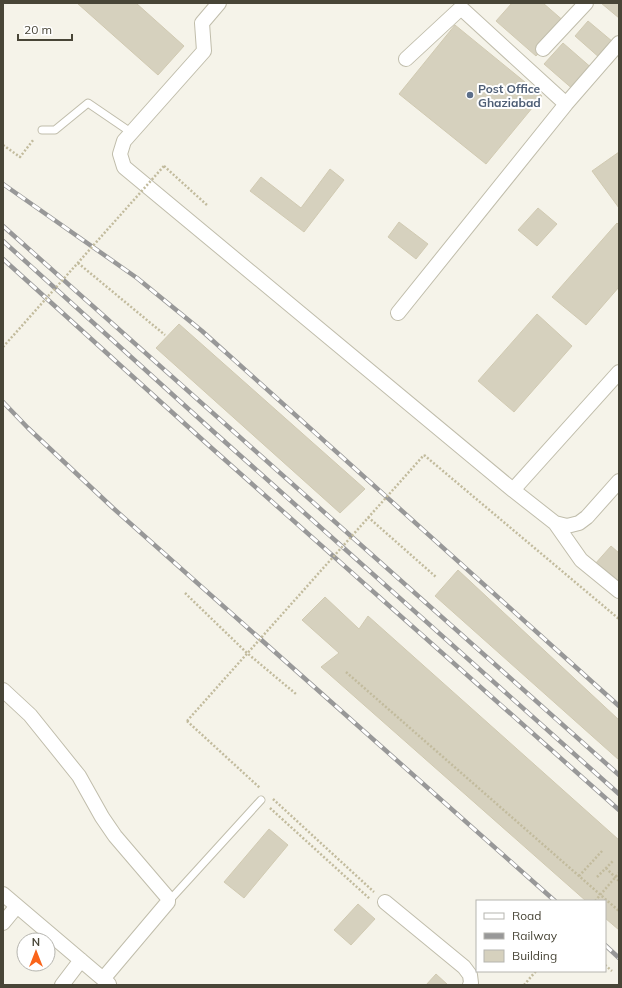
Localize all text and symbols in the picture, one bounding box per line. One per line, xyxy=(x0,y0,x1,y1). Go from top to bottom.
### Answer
scale bar xyxy=(18,16,72,42)
text: 20 m xyxy=(24,22,52,37)
place label: Post Office Ghaziabad xyxy=(478,81,541,110)
marker: Post Office Ghaziabad xyxy=(465,90,475,100)
legend xyxy=(476,900,606,972)
text: Road xyxy=(512,908,541,923)
text: Railway xyxy=(512,928,558,943)
north arrow xyxy=(16,932,56,972)
text: N xyxy=(32,935,40,949)
text: Building xyxy=(512,948,557,963)

